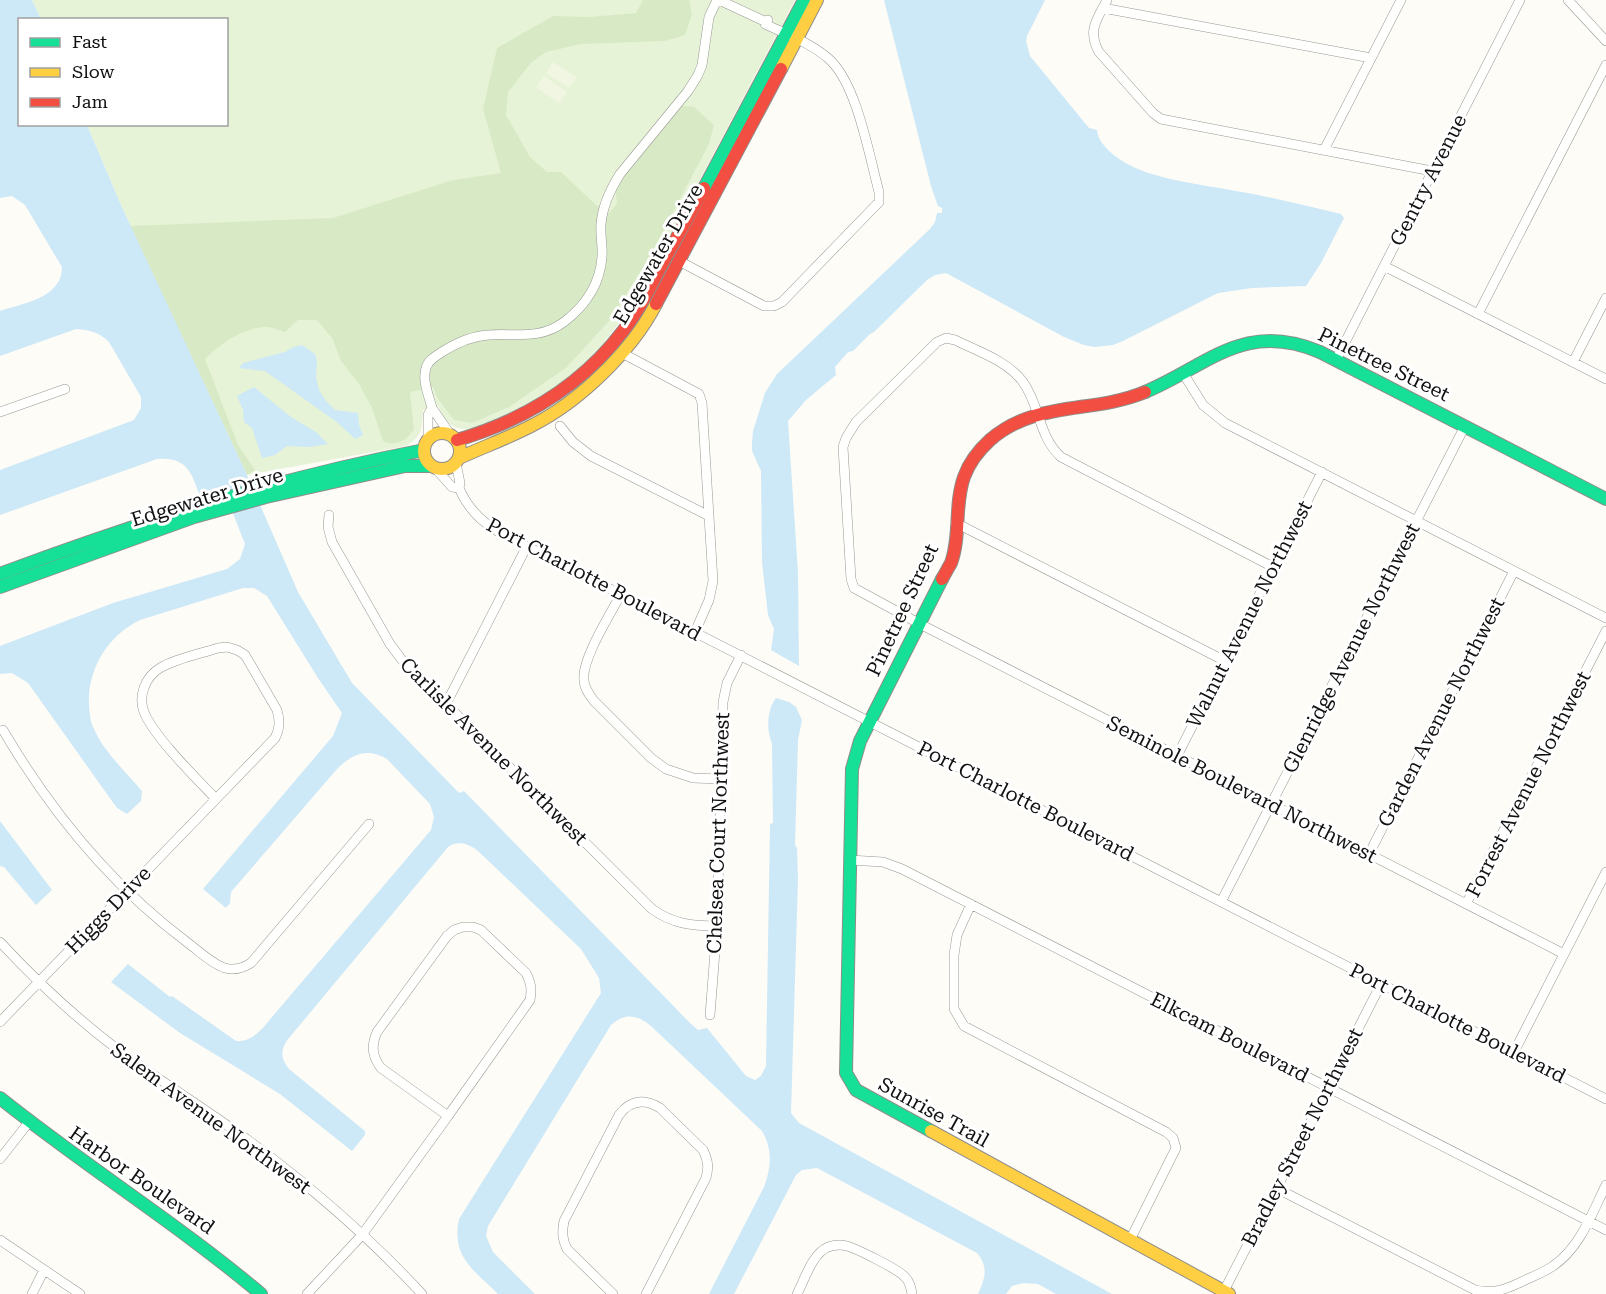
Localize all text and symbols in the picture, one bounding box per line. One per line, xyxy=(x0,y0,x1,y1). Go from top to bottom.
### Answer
legend xyxy=(18,18,228,126)
text: Fast xyxy=(72,31,107,52)
text: Slow xyxy=(72,61,114,82)
text: Jam xyxy=(72,91,108,112)
street label: Gentry Avenue xyxy=(1385,110,1472,250)
street label: Edgewater Drive xyxy=(608,180,708,328)
street label: Pinetree Street xyxy=(1314,322,1454,406)
street label: Edgewater Drive xyxy=(128,462,286,532)
street label: Walnut Avenue Northwest xyxy=(1181,496,1317,732)
street label: Port Charlotte Boulevard xyxy=(483,512,706,646)
street label: Glenridge Avenue Northwest xyxy=(1277,518,1425,777)
street label: Pinetree Street xyxy=(861,540,943,680)
street label: Garden Avenue Northwest xyxy=(1373,593,1510,831)
street label: Carlisle Avenue Northwest xyxy=(395,652,593,850)
street label: Forrest Avenue Northwest xyxy=(1461,667,1596,901)
street label: Seminole Boulevard Northwest xyxy=(1103,710,1381,868)
street label: Chelsea Court Northwest xyxy=(702,711,734,954)
street label: Port Charlotte Boulevard xyxy=(914,736,1138,866)
street label: Higgs Drive xyxy=(60,861,156,959)
street label: Port Charlotte Boulevard xyxy=(1346,958,1570,1088)
street label: Elkcam Boulevard xyxy=(1147,987,1313,1087)
street label: Bradley Street Northwest xyxy=(1236,1023,1368,1250)
street label: Salem Avenue Northwest xyxy=(106,1037,316,1199)
street label: Sunrise Trail xyxy=(875,1072,993,1152)
street label: Harbor Boulevard xyxy=(65,1121,219,1239)

